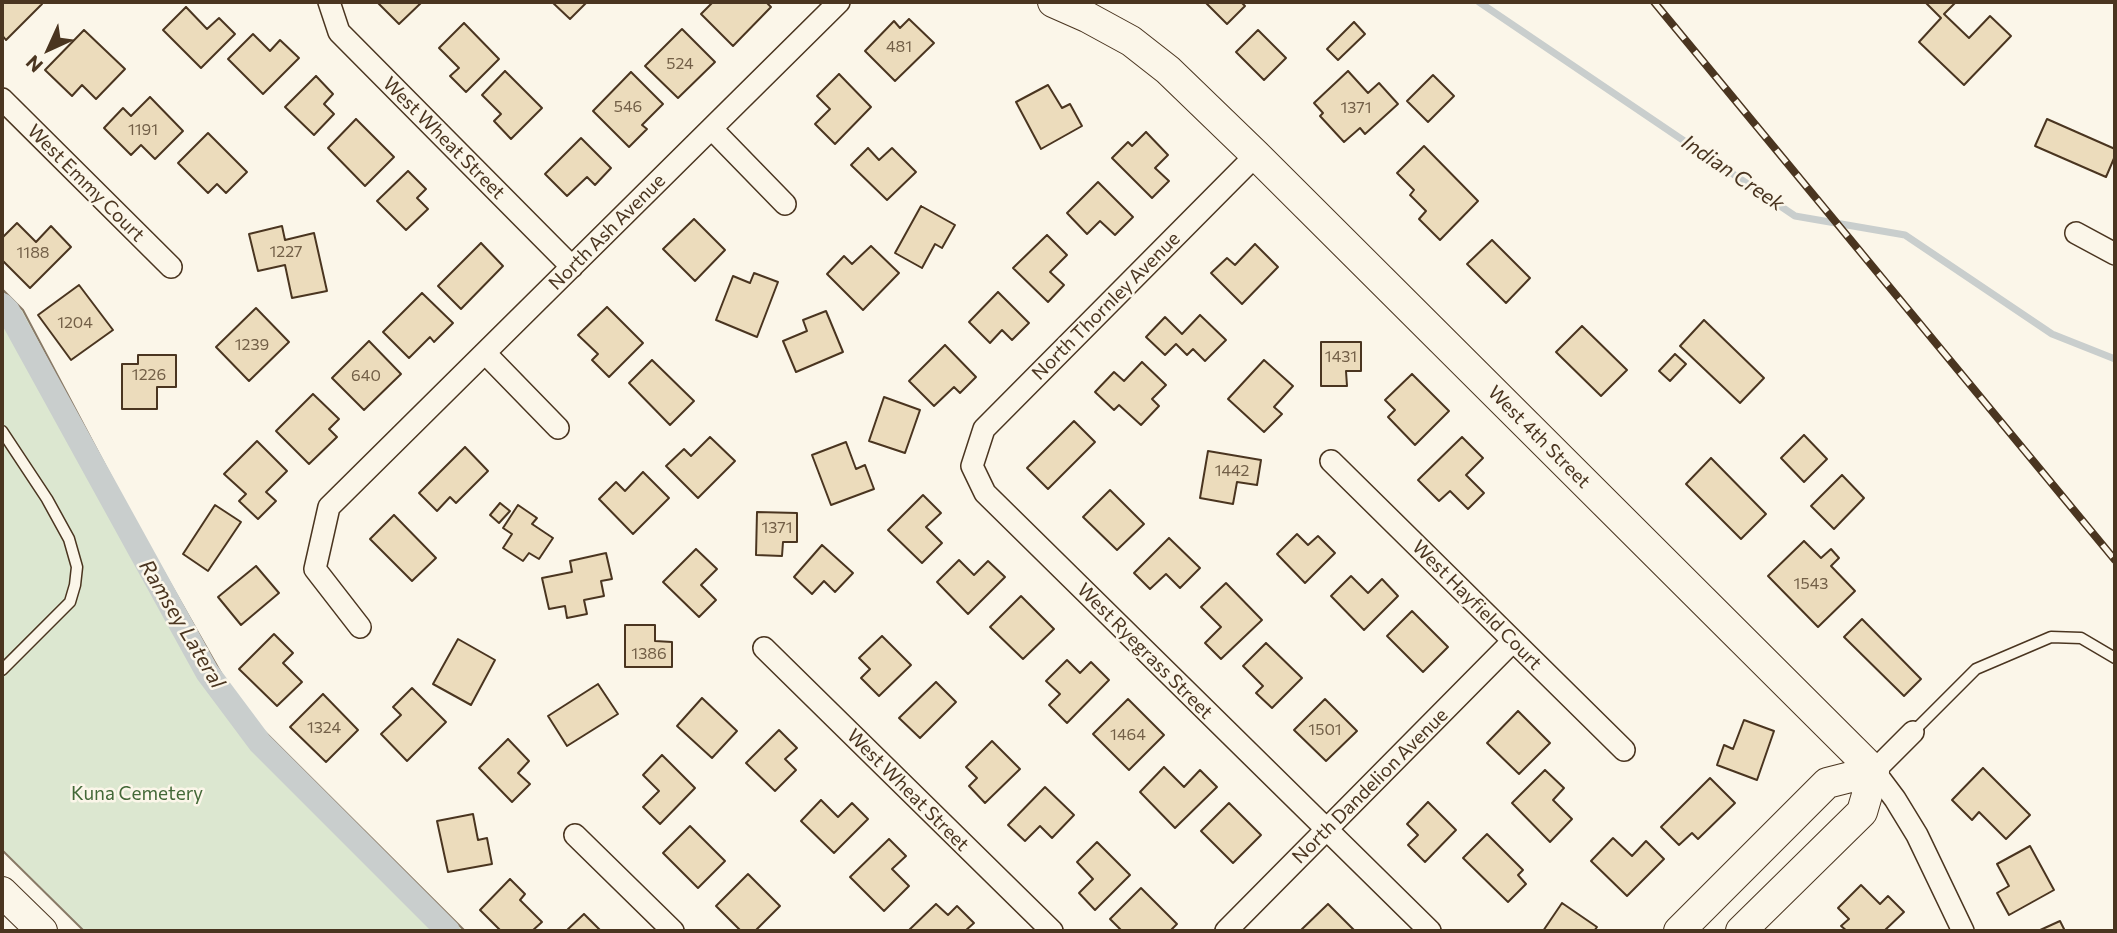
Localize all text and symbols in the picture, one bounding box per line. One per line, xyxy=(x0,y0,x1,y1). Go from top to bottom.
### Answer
north arrow xyxy=(14,14,84,84)
house number: 481 xyxy=(886,37,912,57)
text: N xyxy=(21,51,47,77)
house number: 524 xyxy=(666,54,694,74)
street label: West Wheat Street xyxy=(378,72,510,204)
house number: 546 xyxy=(614,97,642,117)
house number: 1371 xyxy=(1340,98,1372,118)
street label: West Emmy Court xyxy=(23,120,149,246)
house number: 1191 xyxy=(128,120,158,140)
water label: Indian Creek xyxy=(1677,129,1789,217)
street label: North Ash Avenue xyxy=(544,169,670,295)
street label: North Thornley Avenue xyxy=(1027,227,1185,385)
house number: 1227 xyxy=(270,242,302,262)
house number: 1188 xyxy=(16,243,50,263)
house number: 1204 xyxy=(57,313,93,333)
house number: 1239 xyxy=(235,335,269,355)
house number: 1431 xyxy=(1325,347,1357,367)
house number: 1226 xyxy=(132,365,166,385)
house number: 640 xyxy=(351,366,381,386)
street label: West 4th Street xyxy=(1483,381,1595,493)
house number: 1442 xyxy=(1215,461,1249,481)
house number: 1371 xyxy=(761,518,793,538)
street label: West Hayfield Court xyxy=(1407,535,1547,675)
water label: Ramsey Lateral xyxy=(134,555,230,693)
house number: 1543 xyxy=(1794,574,1828,594)
street label: West Ryegrass Street xyxy=(1072,578,1218,724)
house number: 1386 xyxy=(631,644,667,664)
street label: North Dandelion Avenue xyxy=(1288,704,1452,868)
house number: 1324 xyxy=(307,718,341,738)
house number: 1501 xyxy=(1308,720,1342,740)
street label: West Wheat Street xyxy=(842,724,974,856)
house number: 1464 xyxy=(1110,725,1146,745)
park label: Kuna Cemetery xyxy=(71,783,203,805)

